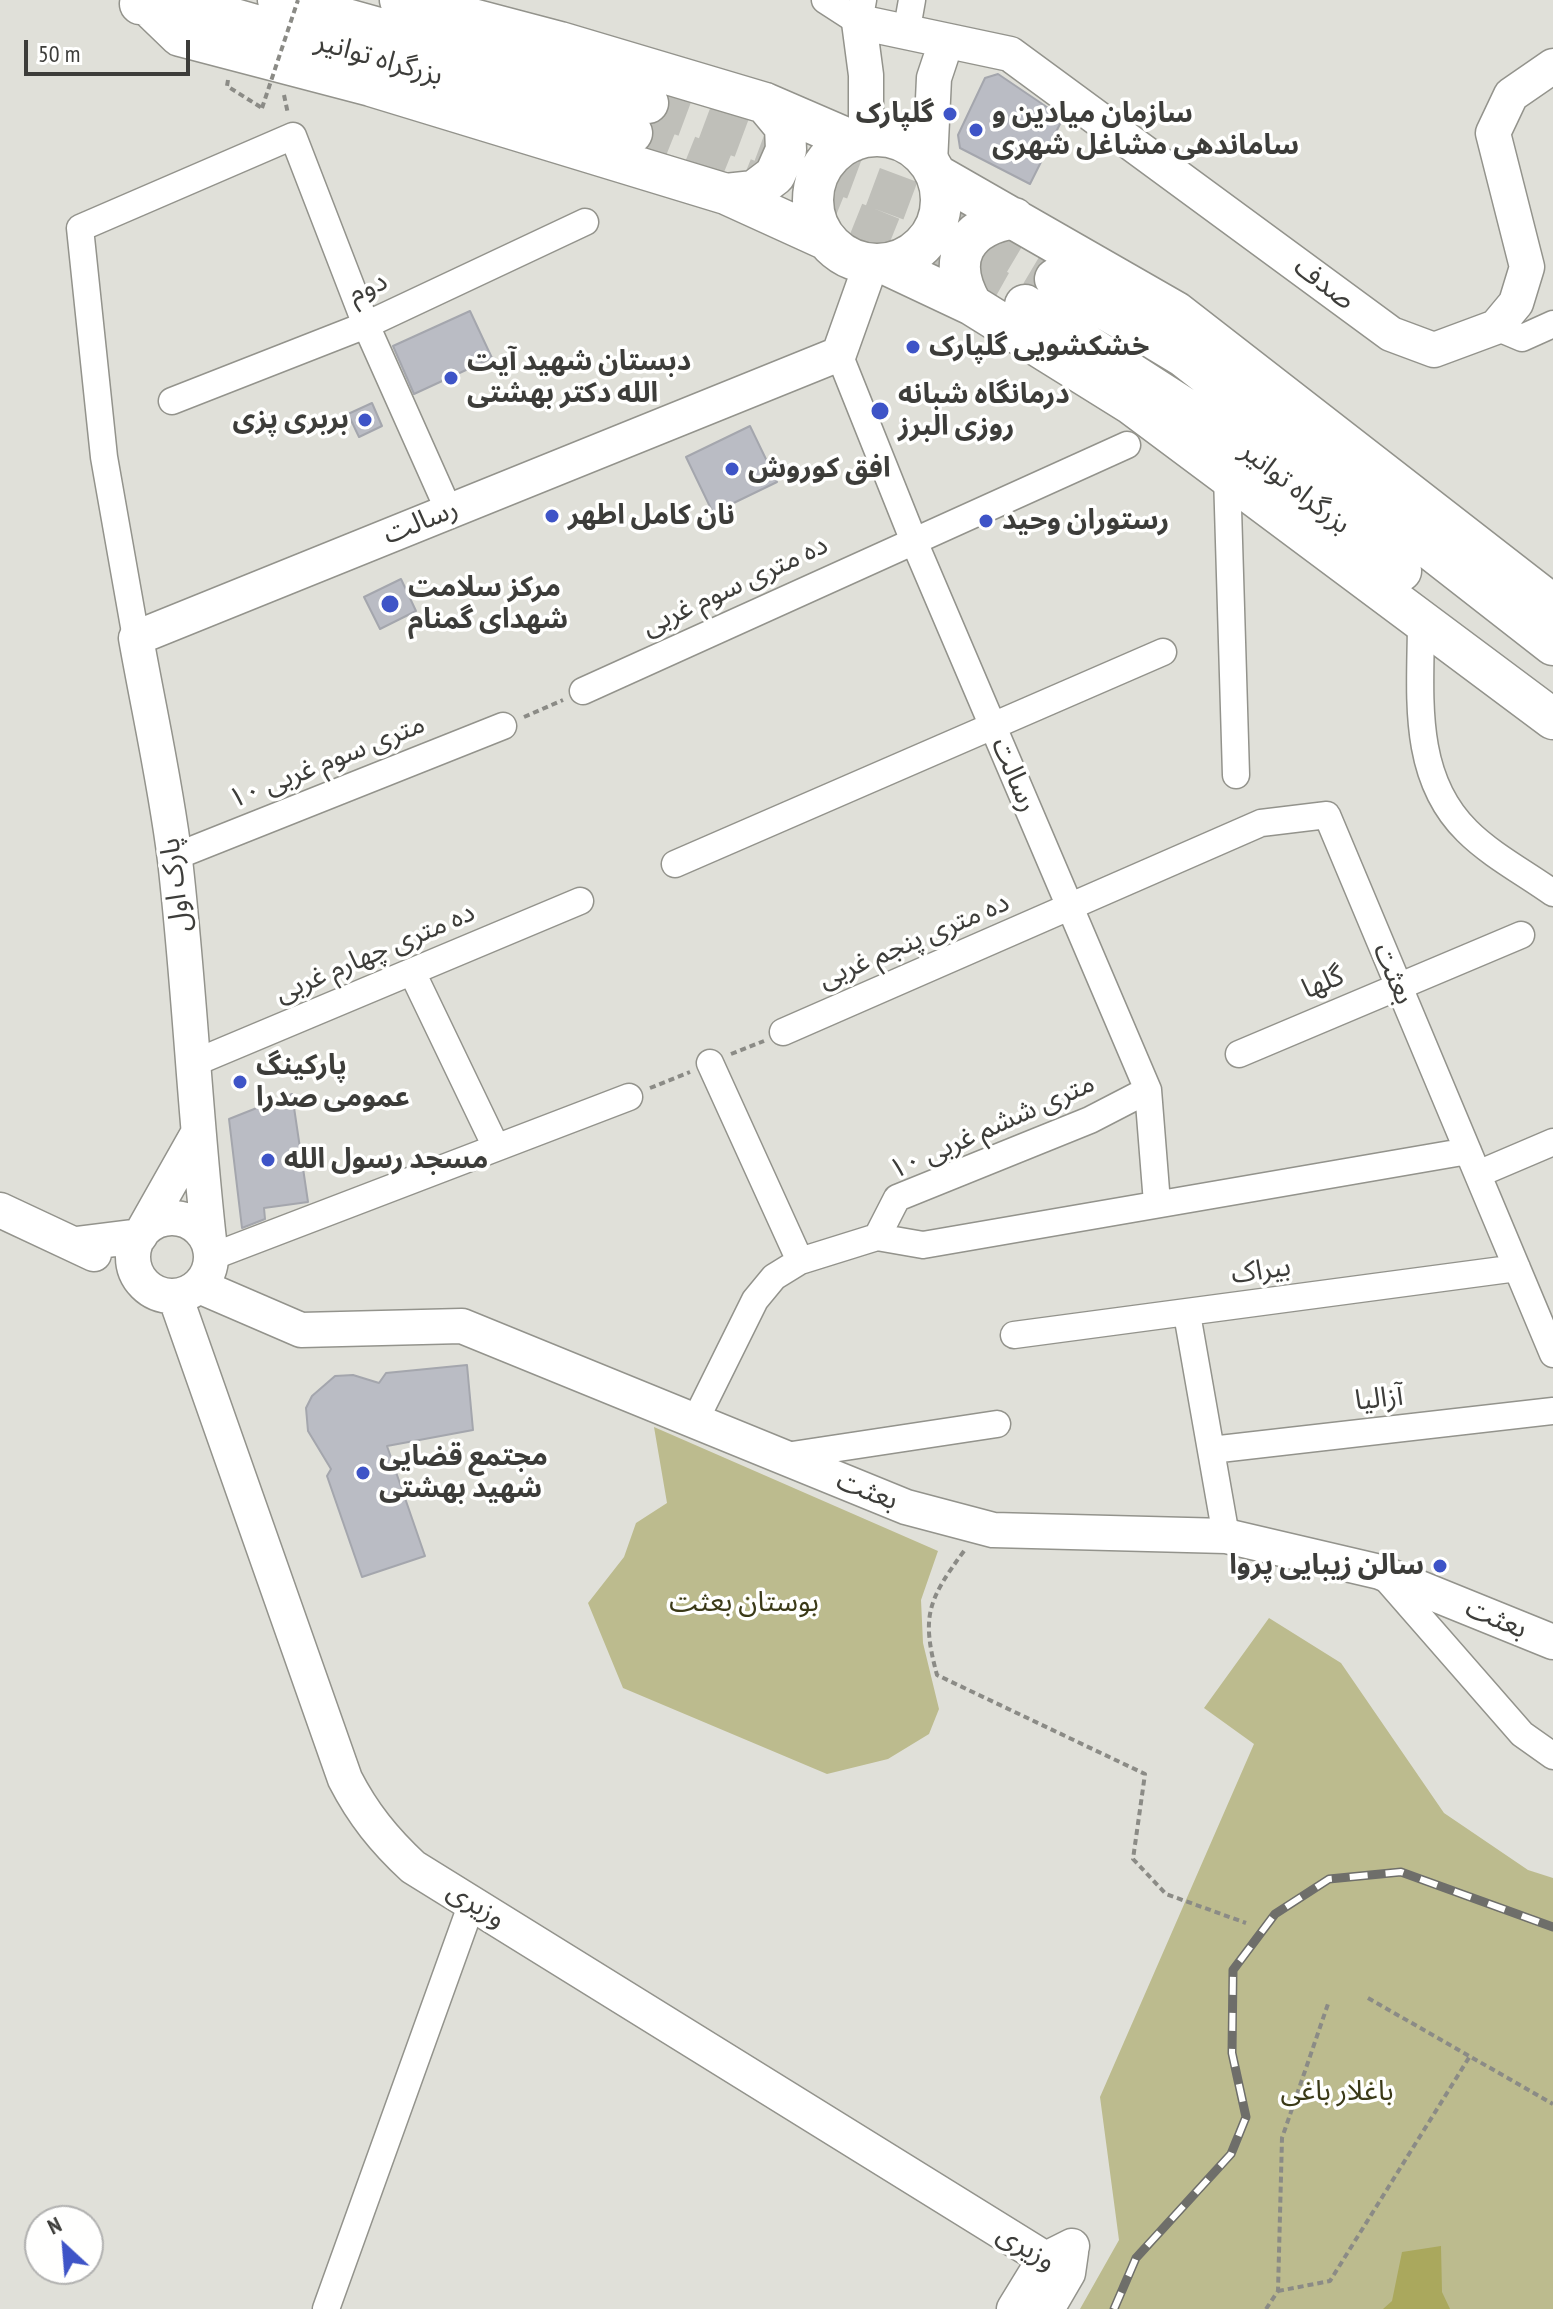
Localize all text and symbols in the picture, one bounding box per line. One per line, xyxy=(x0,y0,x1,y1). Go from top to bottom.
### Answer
scale bar xyxy=(28,24,194,74)
street label: بزرگراه توانیر xyxy=(311,25,447,93)
text: 50 m xyxy=(38,38,80,69)
place label: گلپارک xyxy=(856,97,934,131)
place label: سازمان میادین و ساماندهی مشاغل شهری xyxy=(992,97,1299,163)
marker: گلپارک xyxy=(941,105,959,123)
marker: سازمان میادین و ساماندهی مشاغل شهری xyxy=(967,121,985,139)
street label: صدف xyxy=(1287,250,1361,318)
street label: دوم xyxy=(343,265,393,311)
place label: خشکشویی گلپارک xyxy=(929,330,1149,364)
marker: خشکشویی گلپارک xyxy=(904,338,922,356)
place label: دبستان شهید آیت الله دکتر بهشتی xyxy=(467,345,691,411)
marker: دبستان شهید آیت الله دکتر بهشتی xyxy=(442,369,460,387)
place label: درمانگاه شبانه روزی البرز xyxy=(898,378,1070,444)
marker: درمانگاه شبانه روزی البرز xyxy=(869,400,891,422)
place label: بربری پزی xyxy=(233,403,349,437)
marker: بربری پزی xyxy=(356,411,374,429)
street label: بزرگراه توانیر xyxy=(1233,434,1357,542)
place label: افق کوروش xyxy=(748,452,891,486)
marker: افق کوروش xyxy=(723,460,741,478)
street label: رسالت xyxy=(379,492,463,552)
place label: نان کامل اطهر xyxy=(568,499,735,533)
place label: رستوران وحید xyxy=(1002,504,1169,538)
marker: نان کامل اطهر xyxy=(543,507,561,525)
marker: رستوران وحید xyxy=(977,512,995,530)
street label: ده متری سوم غربی xyxy=(637,528,833,644)
place label: مرکز سلامت شهدای گمنام xyxy=(408,571,568,637)
marker: مرکز سلامت شهدای گمنام xyxy=(379,593,401,615)
street label: ۱۰ متری سوم غربی xyxy=(224,707,430,817)
street label: رسالت xyxy=(983,733,1045,817)
street label: پارک اول xyxy=(154,836,198,934)
street label: ده متری پنجم غربی xyxy=(814,886,1014,996)
street label: ده متری چهارم غربی xyxy=(270,896,480,1010)
street label: بعثت xyxy=(1365,938,1421,1010)
street label: گلها xyxy=(1297,959,1349,1007)
place label: پارکینگ عمومی صدرا xyxy=(256,1049,410,1115)
street label: ۱۰ متری ششم غربی xyxy=(884,1067,1100,1187)
marker: پارکینگ عمومی صدرا xyxy=(231,1073,249,1091)
place label: مسجد رسول الله xyxy=(284,1143,488,1177)
marker: مسجد رسول الله xyxy=(259,1151,277,1169)
street label: بیراک xyxy=(1229,1250,1293,1292)
street label: آزالیا xyxy=(1353,1380,1405,1418)
place label: مجتمع قضایی شهید بهشتی xyxy=(379,1440,548,1506)
marker: مجتمع قضایی شهید بهشتی xyxy=(354,1464,372,1482)
street label: بعثت xyxy=(831,1464,903,1518)
place label: سالن زيبايى پروا xyxy=(1229,1549,1424,1583)
marker: سالن زيبايى پروا xyxy=(1431,1557,1449,1575)
park label: بوستان بعثت xyxy=(669,1586,819,1620)
street label: بعثت xyxy=(1460,1592,1532,1646)
street label: وزیری xyxy=(441,1874,511,1936)
park label: باغلار باغی xyxy=(1280,2075,1394,2109)
north arrow xyxy=(24,2205,104,2285)
text: N xyxy=(43,2210,66,2240)
street label: وزیری xyxy=(990,2217,1062,2279)

